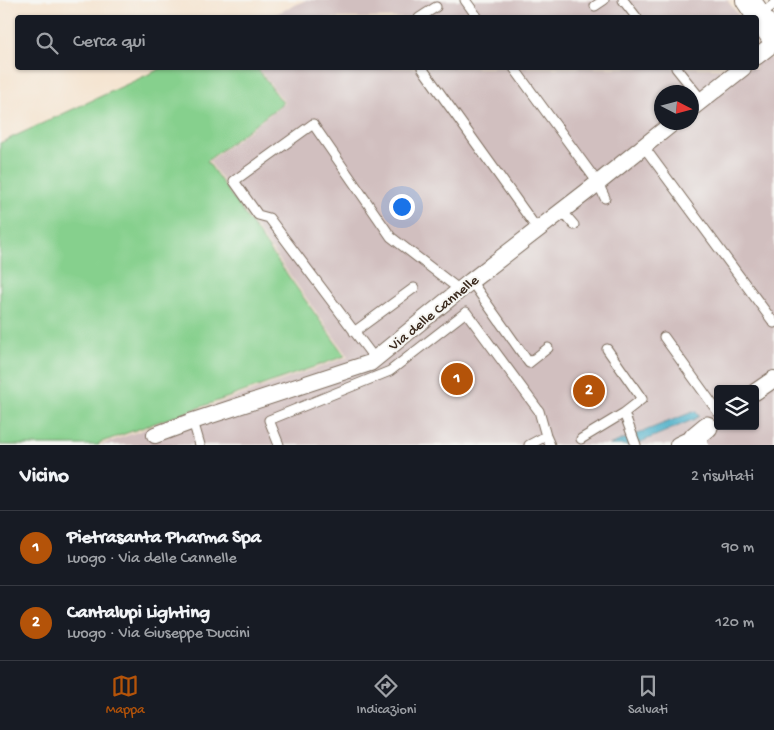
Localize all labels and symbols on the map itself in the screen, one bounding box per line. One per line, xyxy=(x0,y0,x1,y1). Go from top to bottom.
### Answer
north arrow xyxy=(654,85,699,130)
your location xyxy=(389,194,415,220)
street label: Via delle Cannelle xyxy=(385,272,483,356)
pin: 1 xyxy=(441,360,473,398)
pin: 2 xyxy=(573,372,605,410)

